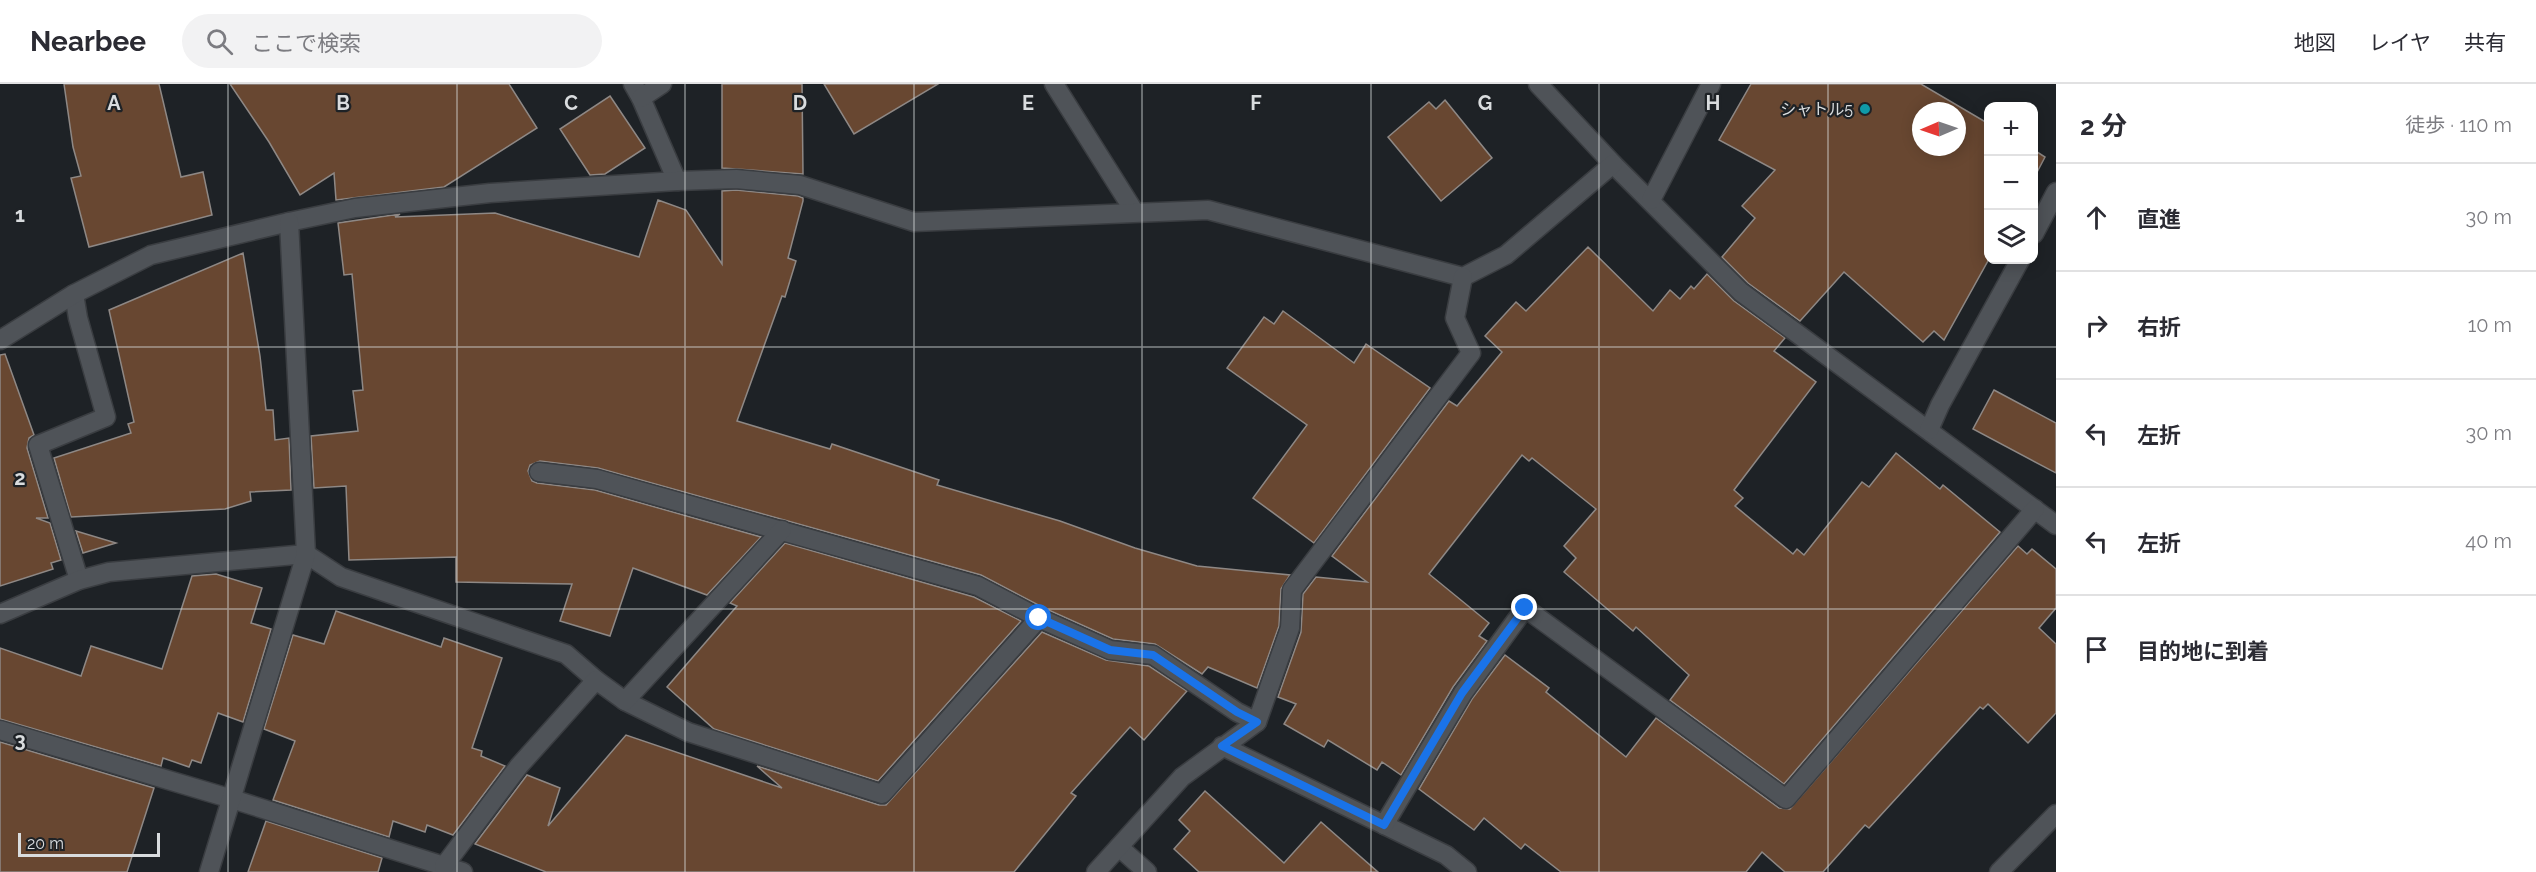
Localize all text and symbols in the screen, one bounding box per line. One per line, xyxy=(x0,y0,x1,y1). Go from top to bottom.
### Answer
search box xyxy=(182,14,602,68)
text: Nearbee xyxy=(30,25,146,58)
icon: search xyxy=(203,25,236,58)
text: ここで検索 xyxy=(251,30,361,56)
text: 地図 xyxy=(2294,30,2336,55)
text: レイヤ xyxy=(2369,30,2431,55)
text: 共有 xyxy=(2464,30,2506,55)
text: A xyxy=(107,91,121,115)
text: B xyxy=(336,91,350,115)
text: C xyxy=(564,91,578,115)
text: D xyxy=(793,91,807,115)
text: E xyxy=(1022,91,1034,115)
text: F xyxy=(1250,91,1262,115)
text: G xyxy=(1478,91,1492,115)
text: H xyxy=(1706,91,1720,115)
place label: シャトル5 xyxy=(1780,100,1853,119)
marker: シャトル5 xyxy=(1858,102,1872,116)
north arrow xyxy=(1912,102,1966,156)
map controls xyxy=(1984,102,2038,264)
button: + xyxy=(1984,102,2038,156)
text: 2 分 xyxy=(2080,111,2127,141)
text: 徒歩 · 110 m xyxy=(2405,113,2512,137)
button: − xyxy=(1984,156,2038,210)
icon: ahead xyxy=(2080,201,2113,234)
text: 1 xyxy=(15,203,25,227)
text: 30 m xyxy=(2466,205,2512,229)
text: 直進 xyxy=(2137,206,2181,232)
button: layers xyxy=(1984,210,2038,264)
icon: right xyxy=(2080,309,2113,342)
text: 10 m xyxy=(2468,313,2512,337)
text: 右折 xyxy=(2137,314,2181,340)
icon: left xyxy=(2080,417,2113,450)
text: 30 m xyxy=(2466,421,2512,445)
text: 左折 xyxy=(2137,422,2181,448)
text: 2 xyxy=(14,466,26,490)
icon: left xyxy=(2080,525,2113,558)
text: 40 m xyxy=(2465,529,2512,553)
text: 左折 xyxy=(2137,530,2181,556)
route end xyxy=(1511,594,1537,620)
route start xyxy=(1025,604,1051,630)
icon: arrive xyxy=(2080,633,2113,666)
text: 目的地に到着 xyxy=(2137,638,2269,664)
text: 3 xyxy=(14,728,26,752)
scale bar xyxy=(18,830,160,858)
text: 20 m xyxy=(27,834,64,853)

